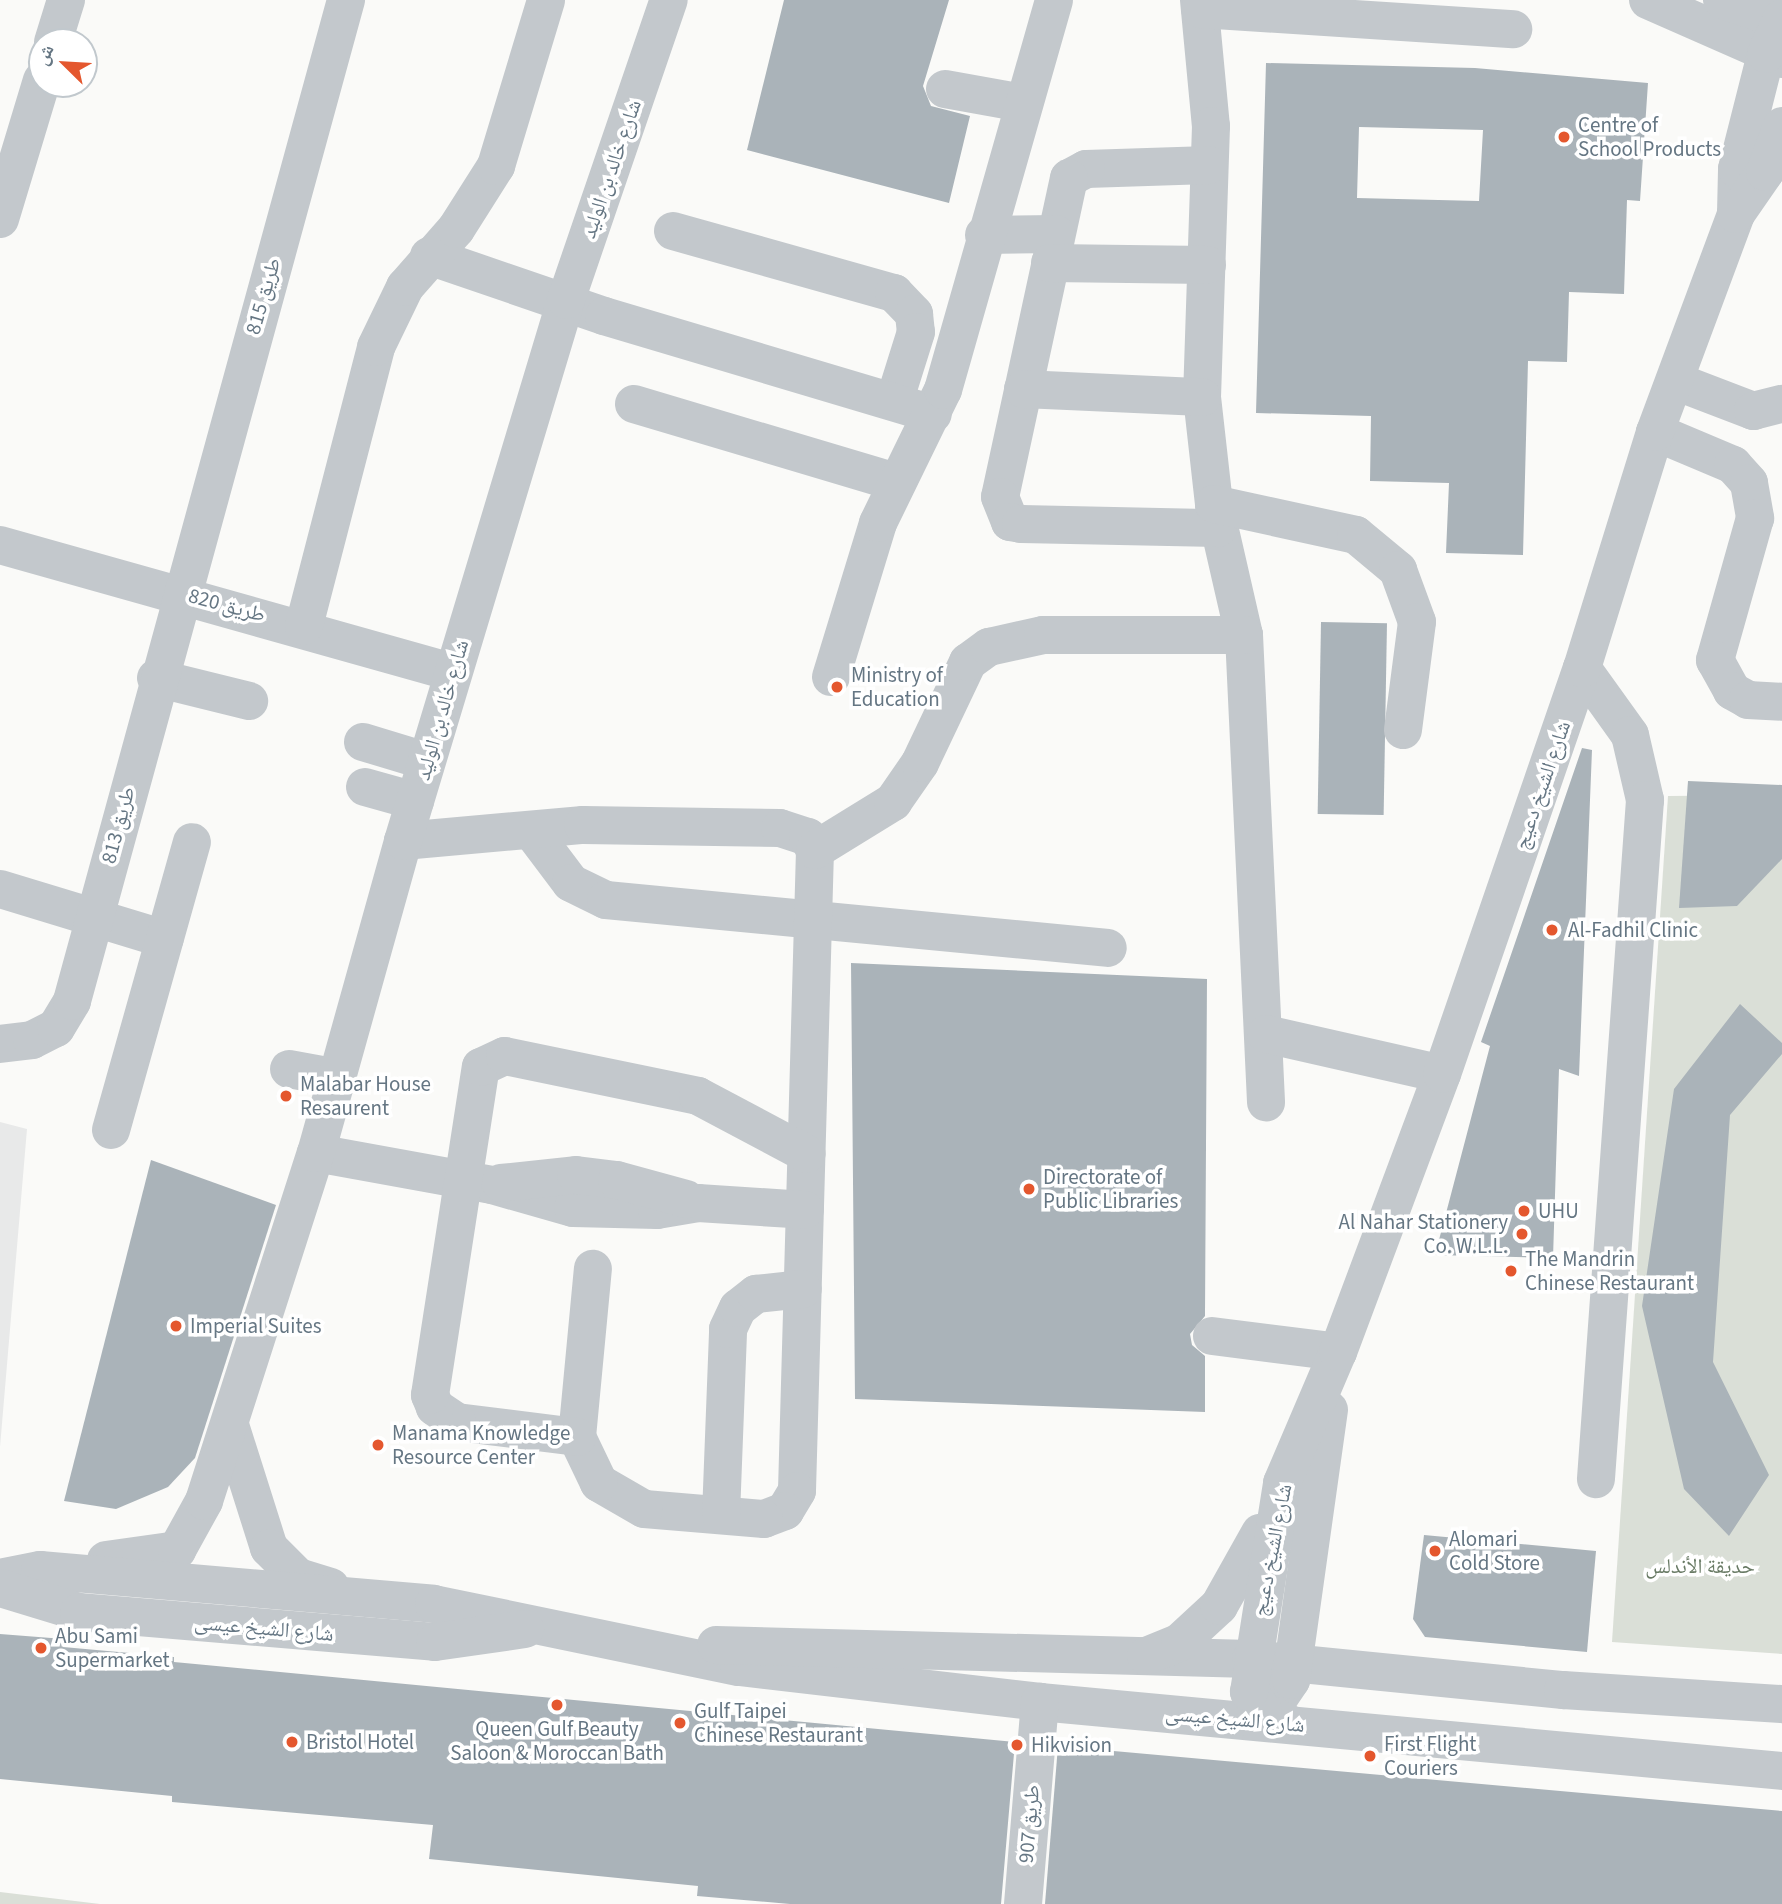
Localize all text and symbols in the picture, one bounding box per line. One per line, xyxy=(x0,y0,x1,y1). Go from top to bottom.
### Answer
north arrow xyxy=(28,28,98,98)
text: ش xyxy=(29,40,62,70)
street label: شارع خالد بن الوليد xyxy=(575,96,647,242)
place label: Centre of School Products xyxy=(1578,112,1721,162)
marker: Centre of School Products xyxy=(1556,129,1572,145)
street label: طريق 815 xyxy=(240,255,286,337)
street label: طريق 820 xyxy=(186,583,268,627)
street label: شارع خالد بن الوليد xyxy=(410,637,474,783)
place label: Ministry of Education xyxy=(851,662,943,712)
marker: Ministry of Education xyxy=(829,679,845,695)
street label: شارع الشيخ دعيج xyxy=(1508,718,1576,852)
street label: طريق 813 xyxy=(96,784,140,866)
place label: Al-Fadhil Clinic xyxy=(1568,917,1698,943)
marker: Al-Fadhil Clinic xyxy=(1542,920,1562,940)
place label: Malabar House Resaurent xyxy=(300,1071,431,1121)
marker: Malabar House Resaurent xyxy=(278,1088,294,1104)
place label: Directorate of Public Libraries xyxy=(1043,1164,1178,1214)
marker: Directorate of Public Libraries xyxy=(1021,1181,1037,1197)
place label: UHU xyxy=(1538,1198,1579,1224)
marker: UHU xyxy=(1516,1203,1532,1219)
place label: Al Nahar Stationery Co. W.L.L. xyxy=(1339,1209,1508,1259)
marker: Al Nahar Stationery Co. W.L.L. xyxy=(1514,1226,1530,1242)
place label: The Mandrin Chinese Restaurant xyxy=(1525,1246,1694,1296)
marker: The Mandrin Chinese Restaurant xyxy=(1503,1263,1519,1279)
place label: Imperial Suites xyxy=(190,1313,321,1339)
marker: Imperial Suites xyxy=(168,1318,184,1334)
place label: Manama Knowledge Resource Center xyxy=(392,1420,570,1470)
marker: Manama Knowledge Resource Center xyxy=(370,1437,386,1453)
street label: شارع الشيخ دعيج xyxy=(1247,1482,1297,1618)
place label: Alomari Cold Store xyxy=(1449,1526,1540,1576)
marker: Alomari Cold Store xyxy=(1427,1543,1443,1559)
park label: حديقة الأندلس xyxy=(1645,1553,1755,1579)
street label: شارع الشيخ عيسى xyxy=(193,1609,335,1647)
place label: Abu Sami Supermarket xyxy=(55,1623,170,1673)
marker: Abu Sami Supermarket xyxy=(33,1640,49,1656)
marker: Queen Gulf Beauty Saloon & Moroccan Bath xyxy=(549,1697,565,1713)
place label: Gulf Taipei Chinese Restaurant xyxy=(694,1698,863,1748)
street label: شارع الشيخ عيسى xyxy=(1164,1700,1306,1738)
marker: Gulf Taipei Chinese Restaurant xyxy=(672,1715,688,1731)
place label: Queen Gulf Beauty Saloon & Moroccan Bath xyxy=(450,1716,664,1766)
place label: Bristol Hotel xyxy=(306,1729,414,1755)
place label: First Flight Couriers xyxy=(1384,1731,1476,1781)
place label: Hikvision xyxy=(1031,1732,1112,1758)
marker: Bristol Hotel xyxy=(284,1734,300,1750)
marker: Hikvision xyxy=(1009,1737,1025,1753)
marker: First Flight Couriers xyxy=(1362,1748,1378,1764)
street label: طريق 907 xyxy=(1013,1784,1045,1864)

